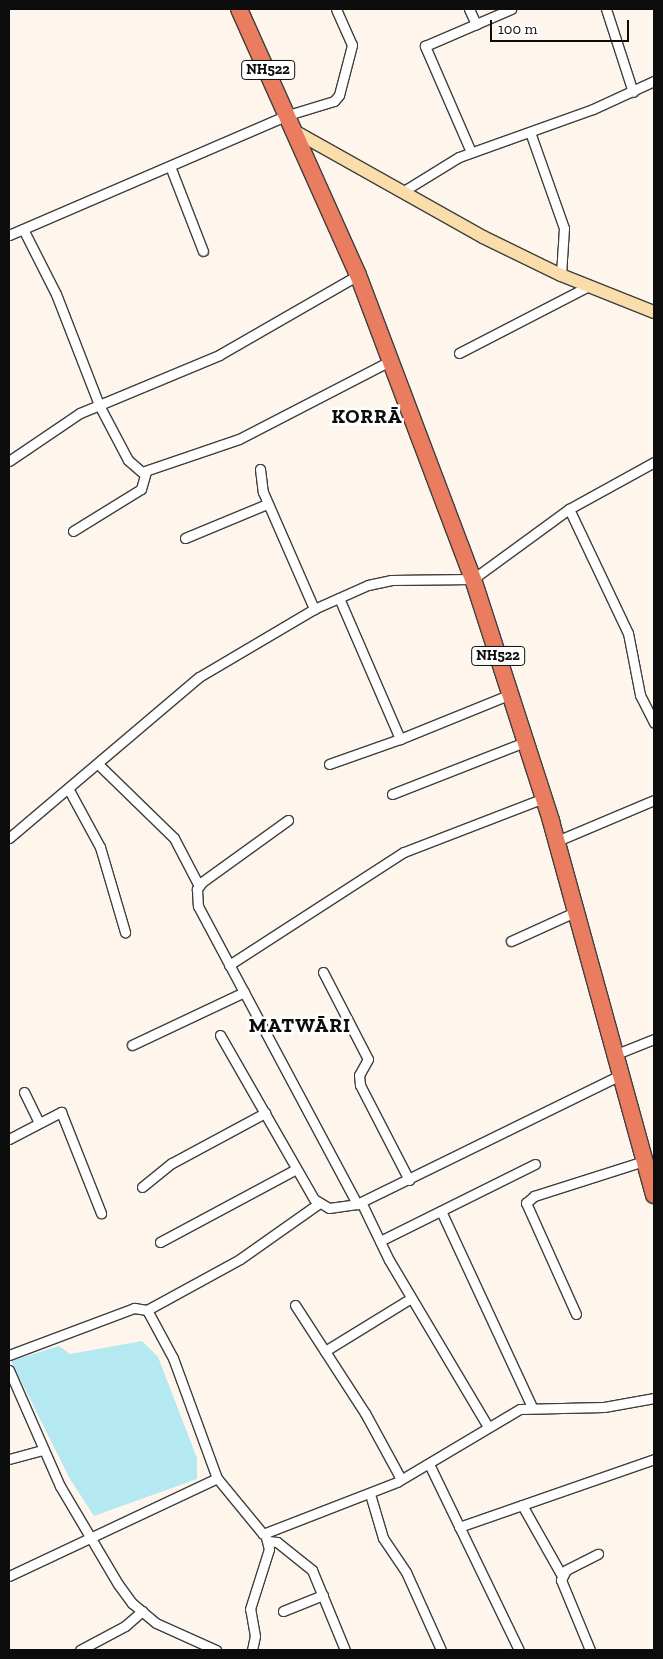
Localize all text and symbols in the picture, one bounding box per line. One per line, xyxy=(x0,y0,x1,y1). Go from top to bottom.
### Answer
scale bar xyxy=(493,10,632,42)
text: 100 m xyxy=(498,20,537,38)
road number: NH522 xyxy=(240,58,296,82)
district label: KORRĀ xyxy=(331,404,403,428)
road number: NH522 xyxy=(470,644,526,668)
district label: MATWĀRI xyxy=(248,1013,352,1037)

